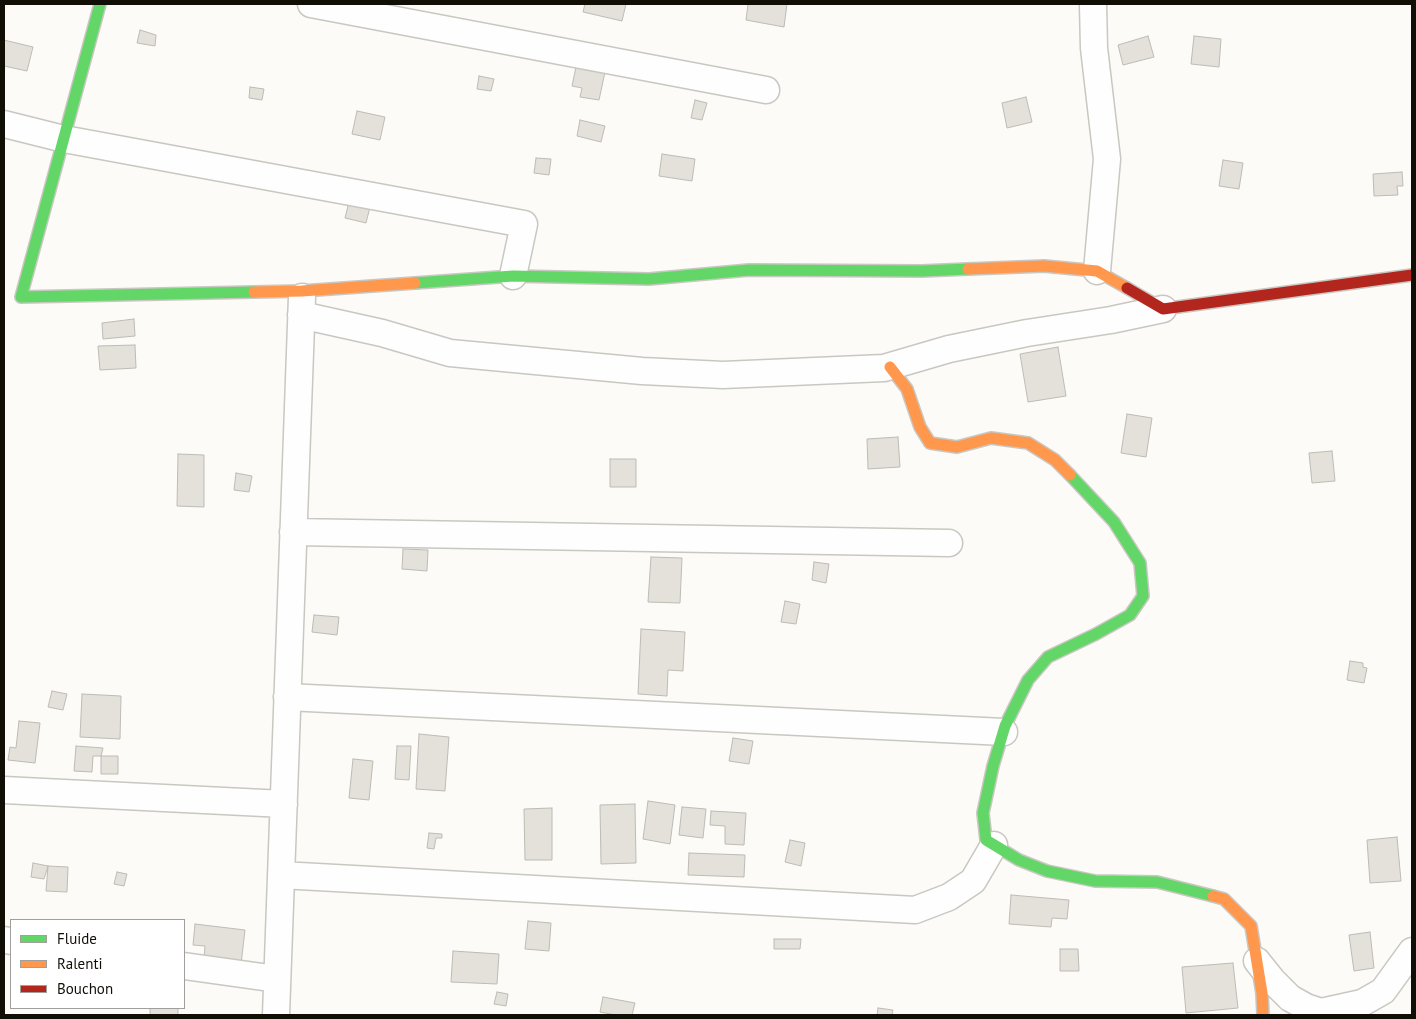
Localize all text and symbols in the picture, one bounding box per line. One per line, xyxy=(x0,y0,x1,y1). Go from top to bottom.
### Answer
legend xyxy=(10,919,185,1009)
text: Fluide xyxy=(57,929,97,948)
text: Ralenti xyxy=(57,954,103,973)
text: Bouchon xyxy=(57,979,113,998)

